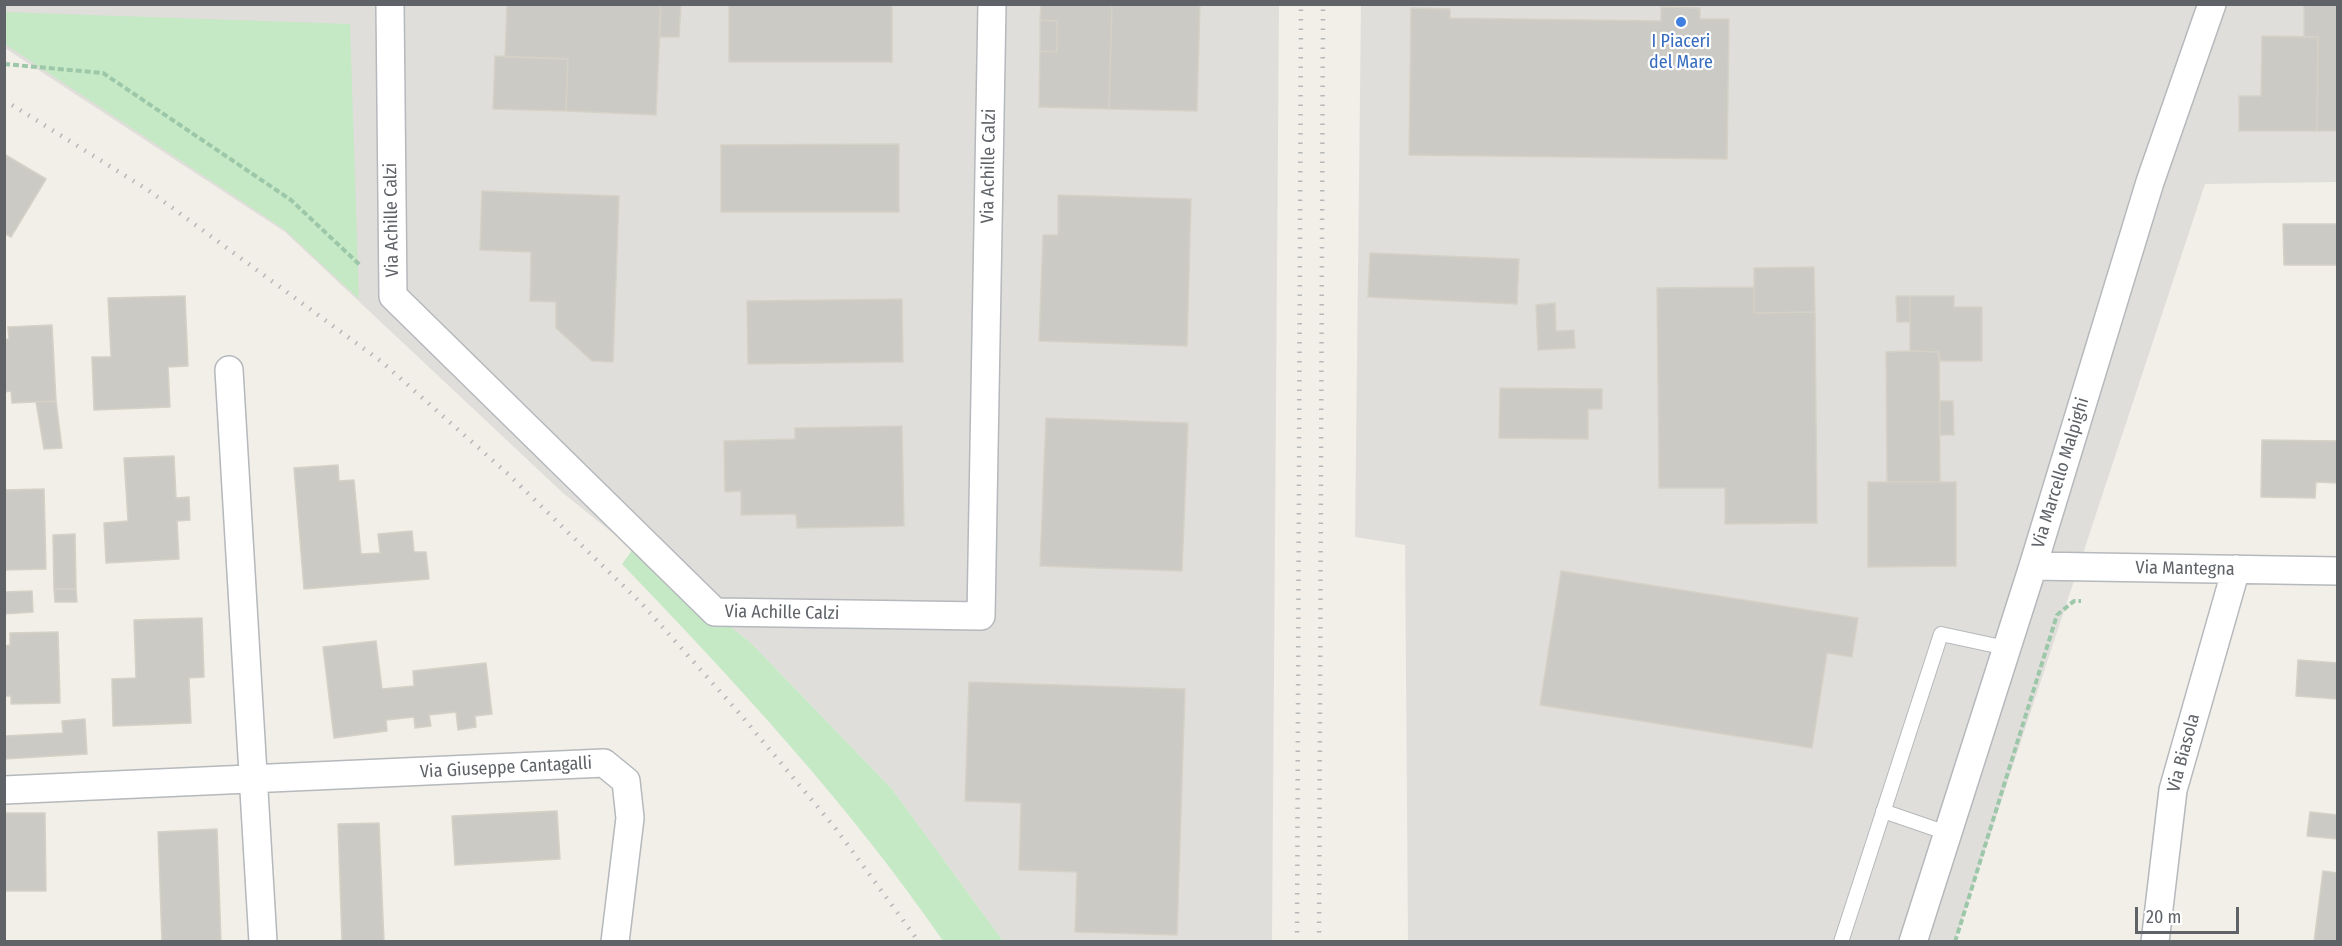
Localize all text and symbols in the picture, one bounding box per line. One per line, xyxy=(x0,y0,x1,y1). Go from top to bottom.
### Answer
marker: I Piaceri del Mare xyxy=(1674,15,1688,29)
place label: I Piaceri del Mare xyxy=(1649,31,1713,74)
street label: Via Achille Calzi xyxy=(977,108,1001,224)
street label: Via Achille Calzi xyxy=(380,162,404,278)
street label: Via Marcello Malpighi xyxy=(2028,395,2094,551)
street label: Via Mantegna xyxy=(2135,557,2235,581)
street label: Via Achille Calzi xyxy=(724,601,840,625)
street label: Via Biasola xyxy=(2163,711,2205,795)
street label: Via Giuseppe Cantagalli xyxy=(419,753,593,783)
scale bar xyxy=(2138,895,2242,933)
text: 20 m xyxy=(2146,906,2181,928)

